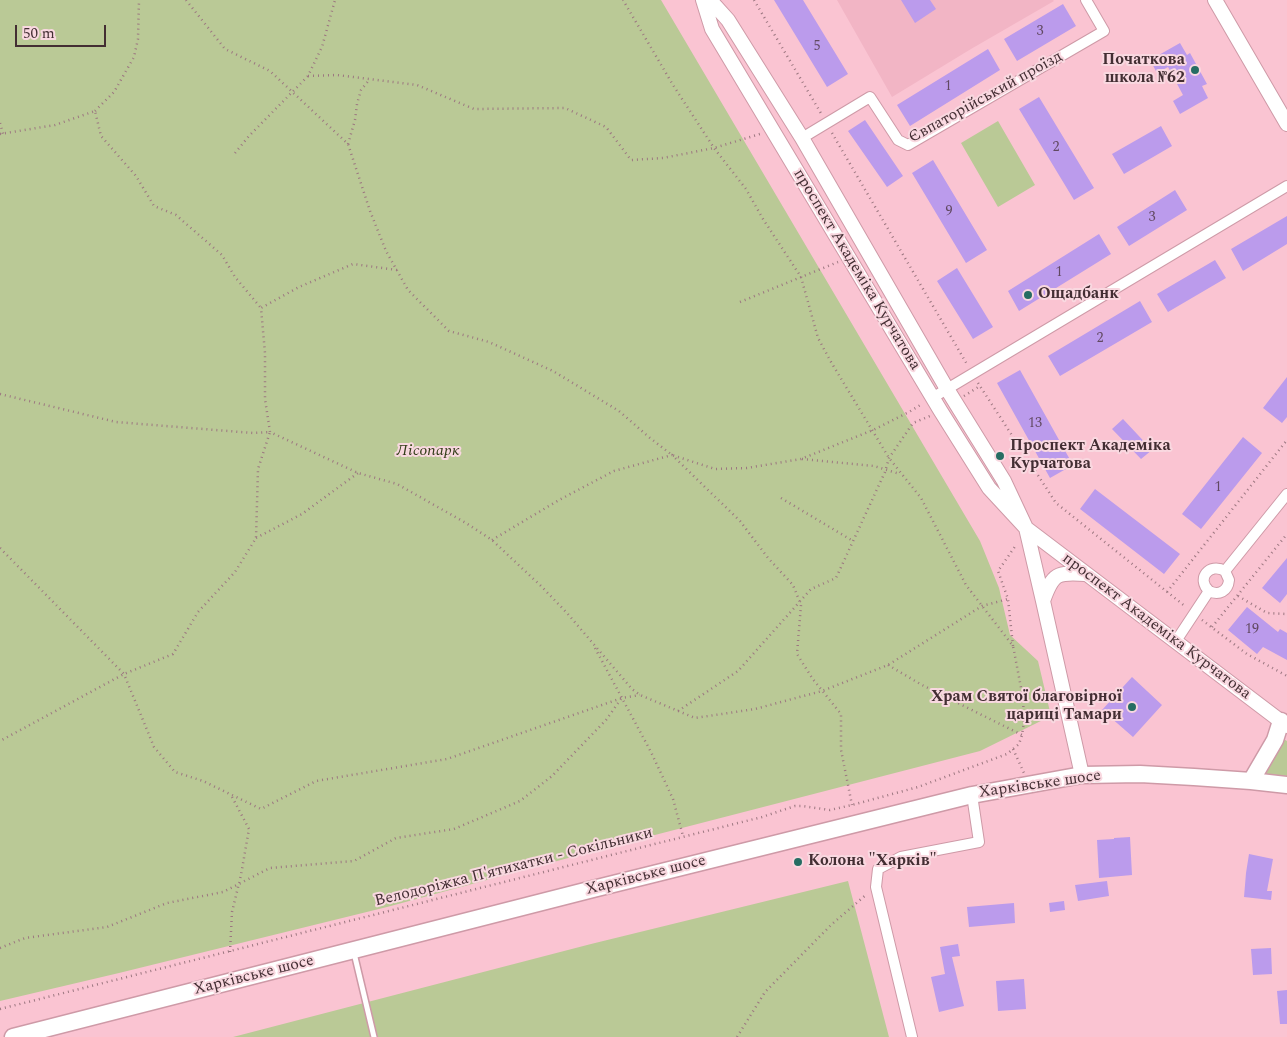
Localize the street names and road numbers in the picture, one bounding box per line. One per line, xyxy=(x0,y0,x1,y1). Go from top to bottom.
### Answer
street label: Євпаторійський проїзд xyxy=(906,48,1066,148)
street label: проспект Академіка Курчатова xyxy=(788,166,924,374)
street label: проспект Академіка Курчатова xyxy=(1058,550,1254,704)
street label: Харківське шосе xyxy=(978,767,1102,803)
street label: Велодоріжка П'ятихатки - Сокільники xyxy=(373,824,655,912)
street label: Харківське шосе xyxy=(584,852,708,900)
street label: Харківське шосе xyxy=(192,952,316,1000)

